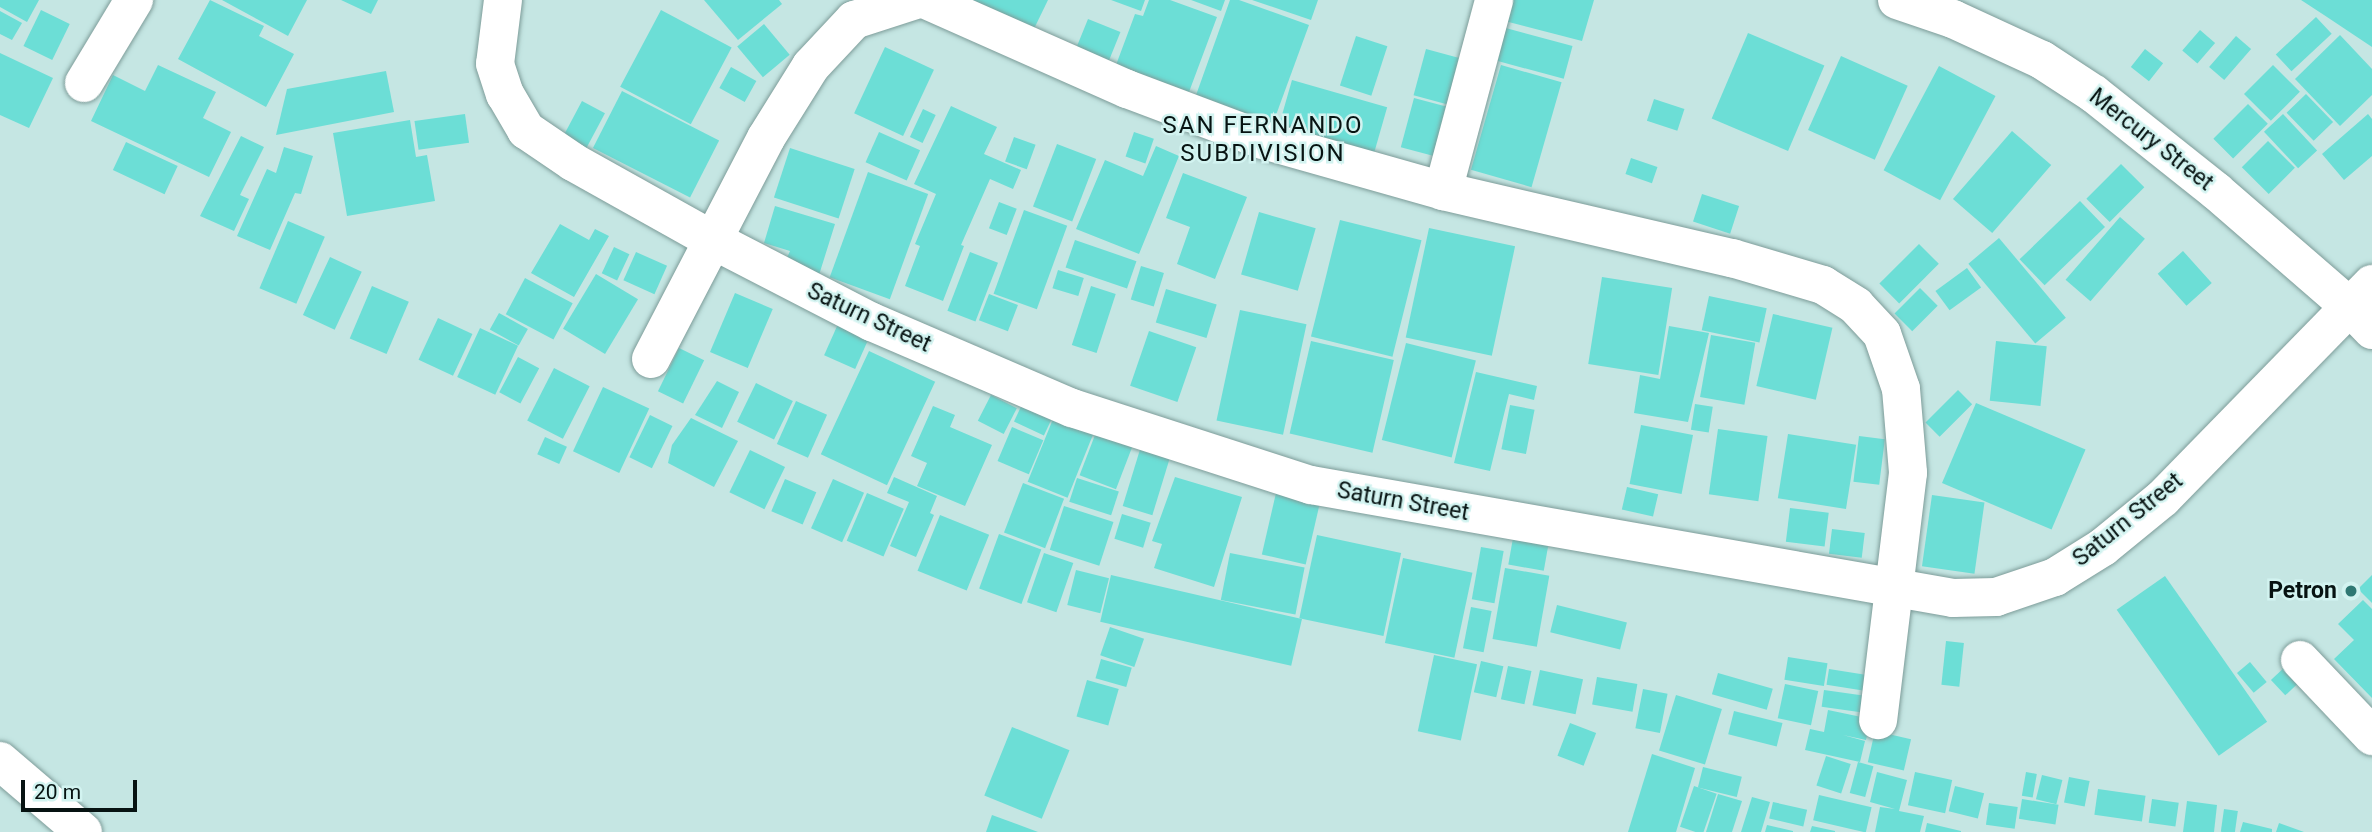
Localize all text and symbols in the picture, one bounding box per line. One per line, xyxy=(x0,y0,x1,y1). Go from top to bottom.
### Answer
street label: Mercury Street xyxy=(2083,83,2219,197)
district label: SAN FERNANDO SUBDIVISION xyxy=(1164,112,1362,168)
street label: Saturn Street xyxy=(803,277,935,359)
street label: Saturn Street xyxy=(2068,467,2188,573)
street label: Saturn Street xyxy=(1335,477,1471,527)
place label: Petron xyxy=(2268,577,2337,605)
marker: Petron xyxy=(2343,583,2359,599)
scale bar xyxy=(24,766,140,810)
text: 20 m xyxy=(34,780,81,804)

